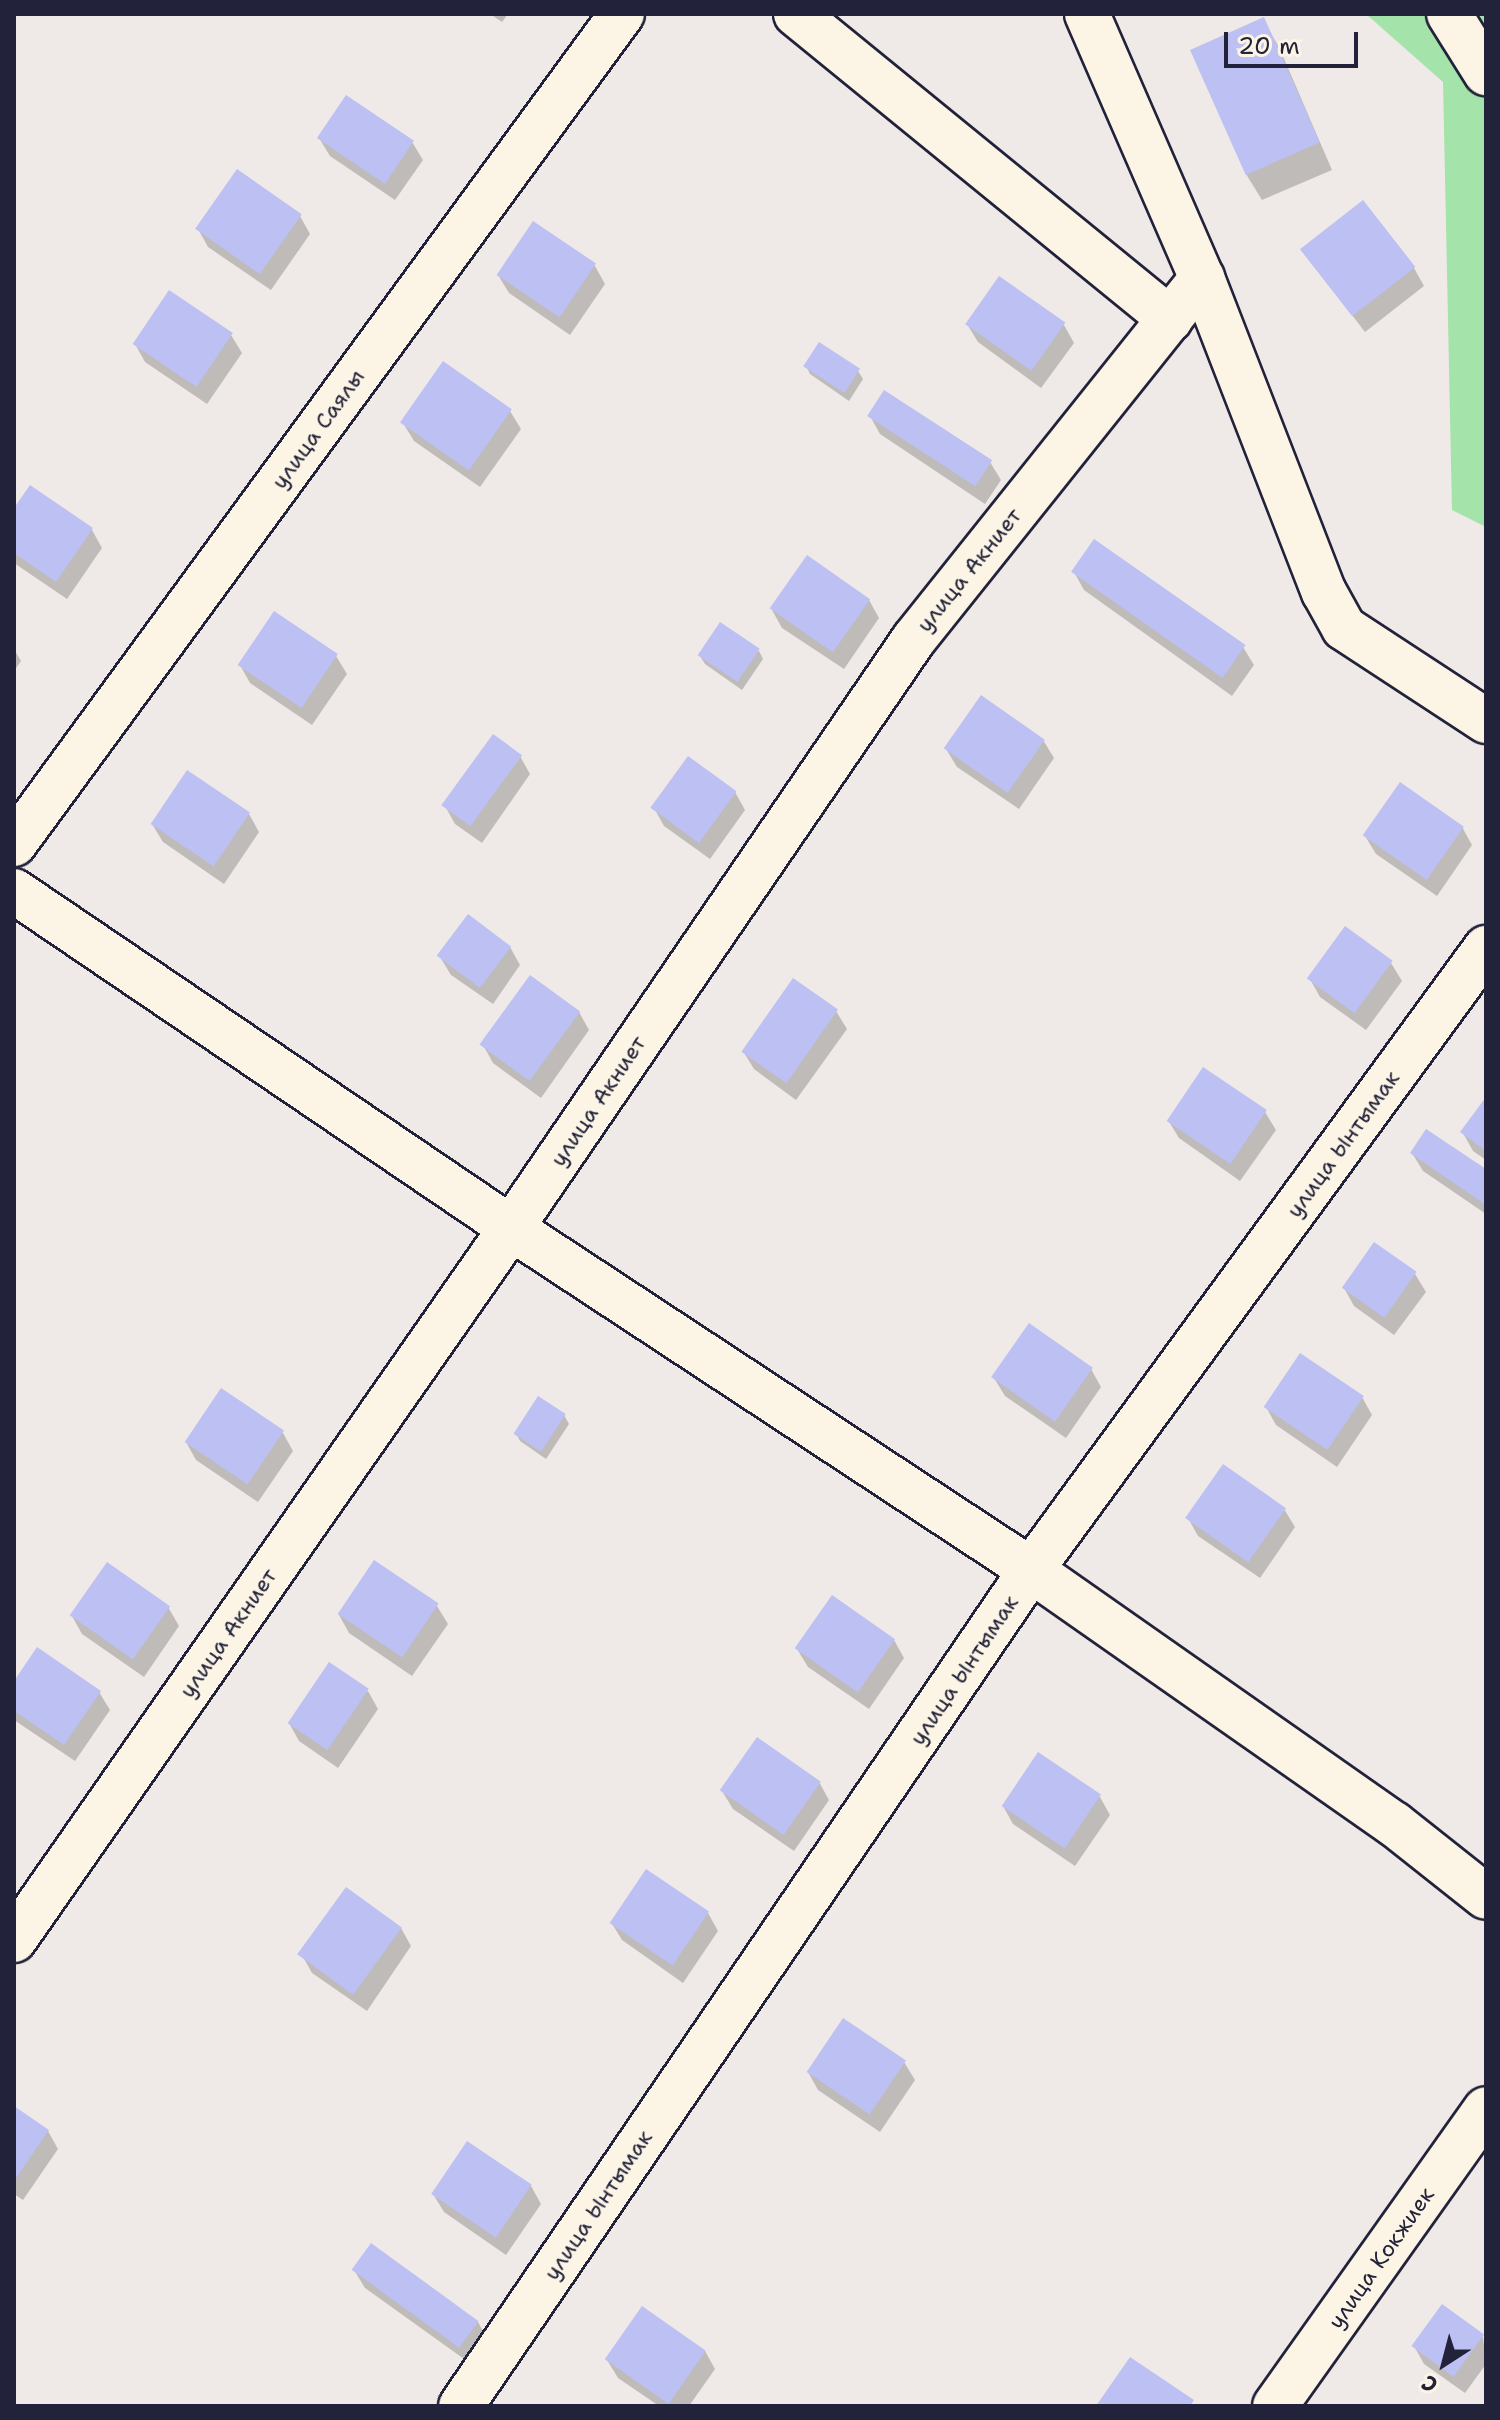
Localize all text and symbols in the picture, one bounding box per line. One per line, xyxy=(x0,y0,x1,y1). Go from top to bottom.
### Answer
scale bar xyxy=(1228,16,1362,66)
text: 20 m xyxy=(1238,30,1300,62)
street label: улица Саялы xyxy=(266,364,370,494)
street label: улица Акниет xyxy=(911,503,1027,637)
street label: улица Акниет xyxy=(545,1031,651,1171)
street label: улица Ынтымак xyxy=(1281,1065,1405,1223)
street label: улица Акниет xyxy=(174,1563,282,1703)
street label: улица Ынтымак xyxy=(904,1590,1024,1750)
street label: улица Ынтымак xyxy=(538,2125,658,2285)
street label: улица Кокжиек xyxy=(1322,2182,1440,2334)
north arrow xyxy=(1404,2324,1484,2404)
text: С xyxy=(1416,2368,1444,2400)

